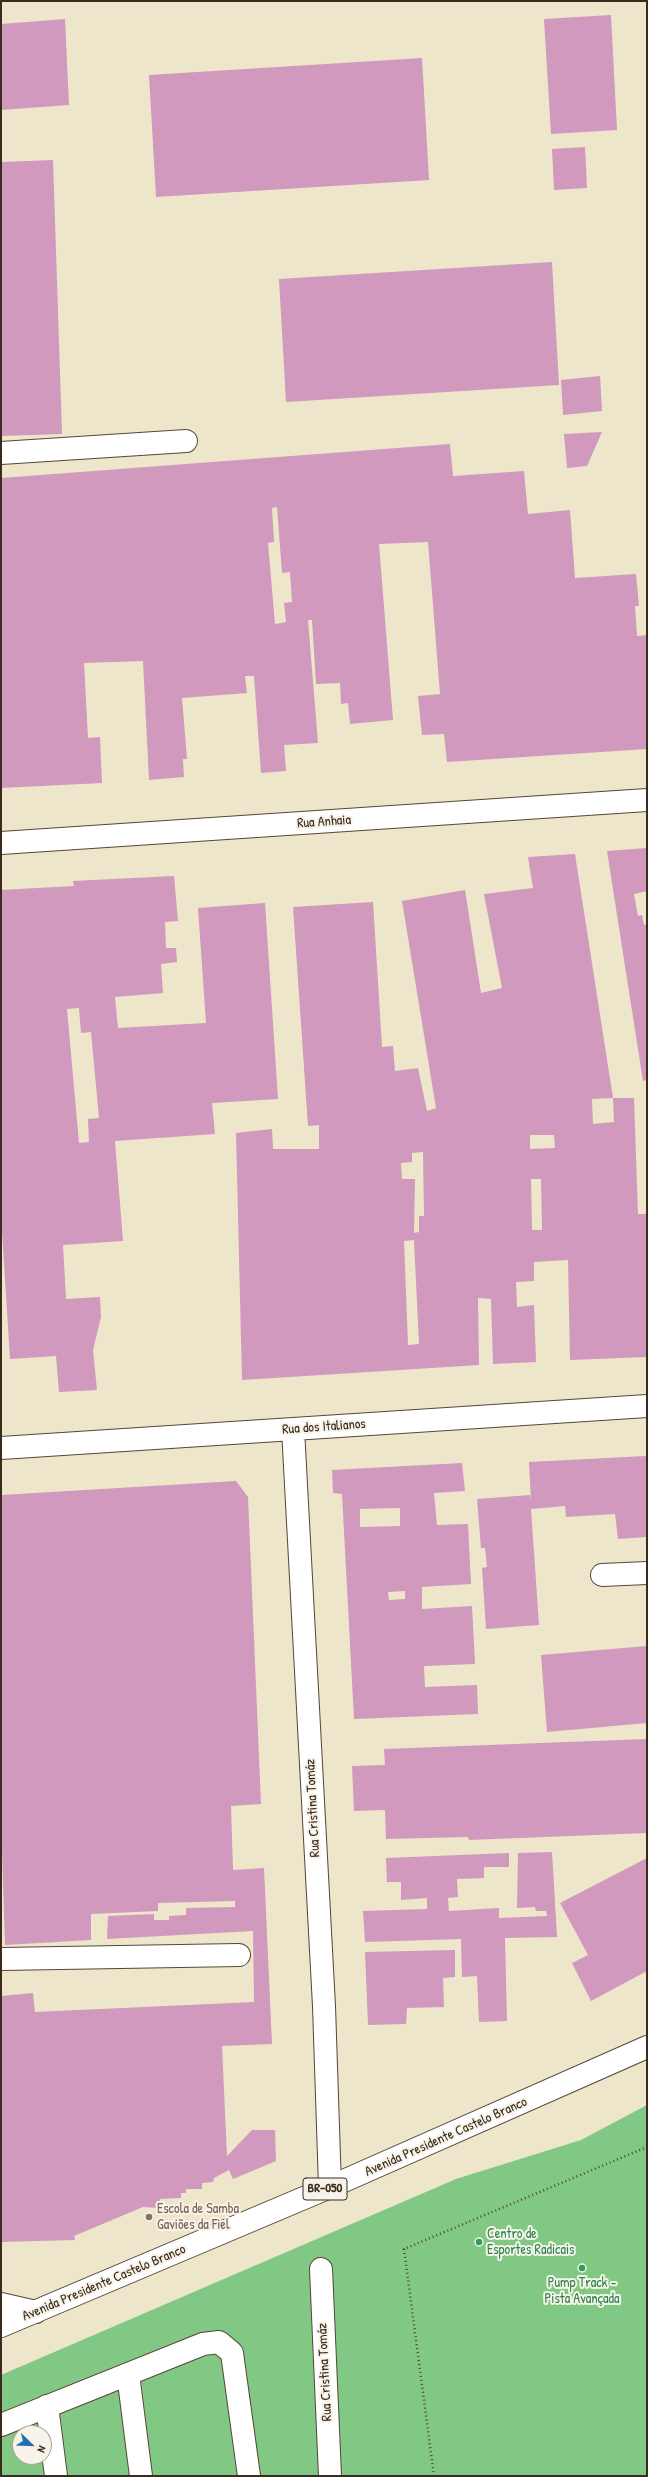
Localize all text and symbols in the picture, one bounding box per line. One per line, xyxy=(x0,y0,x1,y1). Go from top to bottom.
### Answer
street label: Rua Anhaia xyxy=(297,812,351,832)
street label: Rua dos Italianos xyxy=(282,1416,366,1438)
street label: Rua Cristina Tomáz xyxy=(302,1758,324,1858)
street label: Avenida Presidente Castelo Branco xyxy=(362,2094,530,2180)
road number: BR-050 xyxy=(303,2178,347,2200)
place label: Escola de Samba Gaviões da Fiel xyxy=(157,2201,239,2234)
marker: Escola de Samba Gaviões da Fiel xyxy=(144,2212,154,2222)
place label: Centro de Esportes Radicais xyxy=(487,2226,574,2258)
marker: Centro de Esportes Radicais xyxy=(474,2237,484,2247)
street label: Avenida Presidente Castelo Branco xyxy=(20,2241,188,2325)
marker: Pump Track - Pista Avançada xyxy=(577,2263,587,2273)
place label: Pump Track - Pista Avançada xyxy=(545,2275,619,2308)
street label: Rua Cristina Tomáz xyxy=(314,2322,336,2422)
north arrow xyxy=(12,2425,52,2465)
text: N xyxy=(35,2444,50,2455)

